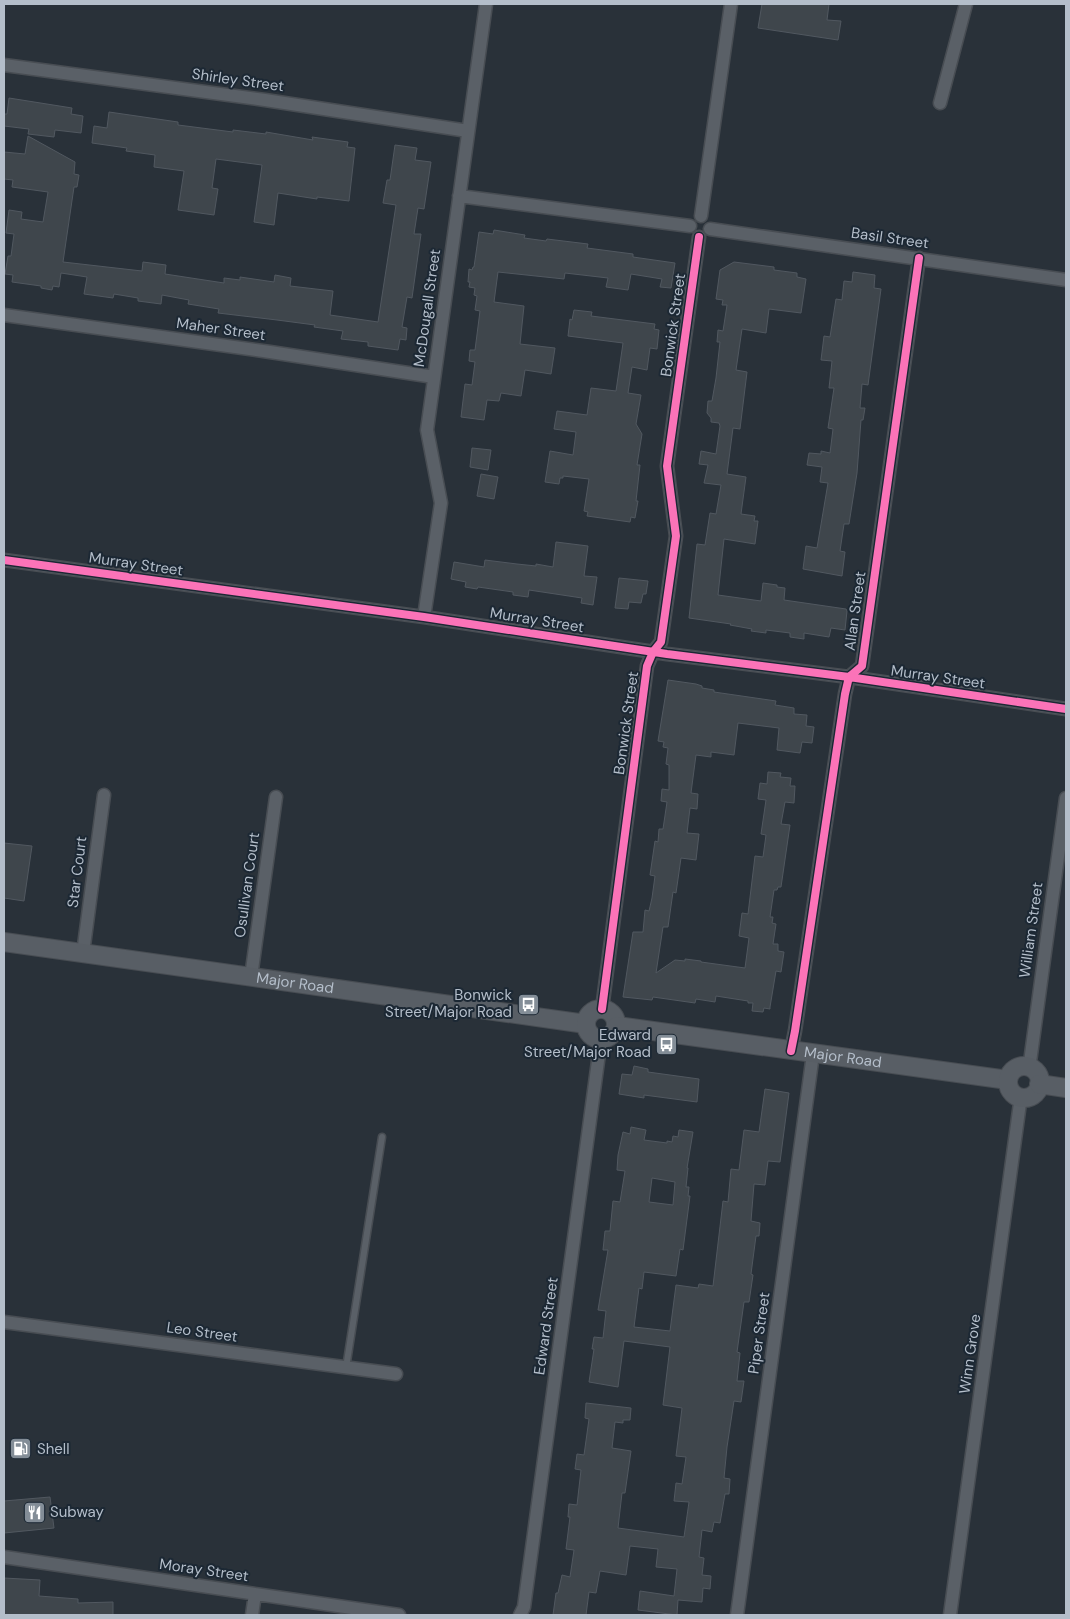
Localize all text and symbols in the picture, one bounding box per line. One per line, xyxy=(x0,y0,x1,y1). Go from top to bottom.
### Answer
street label: Shirley Street xyxy=(191,64,285,96)
street label: Basil Street xyxy=(850,223,930,253)
street label: McDougall Street xyxy=(409,248,445,368)
street label: Bonwick Street xyxy=(656,272,690,378)
street label: Maher Street xyxy=(175,313,267,345)
street label: Murray Street xyxy=(88,547,185,581)
street label: Allan Street xyxy=(840,570,870,652)
street label: Murray Street xyxy=(488,603,586,637)
street label: Murray Street xyxy=(890,660,987,694)
street label: Bonwick Street xyxy=(609,670,643,776)
street label: Osullivan Court xyxy=(230,831,264,939)
street label: Star Court xyxy=(63,835,91,909)
street label: William Street xyxy=(1014,881,1048,979)
street label: Major Road xyxy=(255,968,335,998)
place label: Bonwick Street/Major Road xyxy=(385,985,512,1022)
bus stop icon: Bonwick Street/Major Road xyxy=(516,992,540,1016)
place label: Edward Street/Major Road xyxy=(524,1025,651,1062)
bus stop icon: Edward Street/Major Road xyxy=(655,1032,679,1056)
street label: Major Road xyxy=(803,1042,883,1072)
street label: Edward Street xyxy=(529,1276,563,1376)
street label: Piper Street xyxy=(743,1291,775,1375)
street label: Winn Grove xyxy=(954,1313,986,1395)
street label: Leo Street xyxy=(165,1317,239,1347)
fuel station icon: Shell xyxy=(9,1437,33,1461)
place label: Shell xyxy=(37,1439,70,1459)
restaurant icon: Subway xyxy=(22,1500,46,1524)
place label: Subway xyxy=(50,1502,105,1522)
street label: Moray Street xyxy=(158,1554,250,1586)

